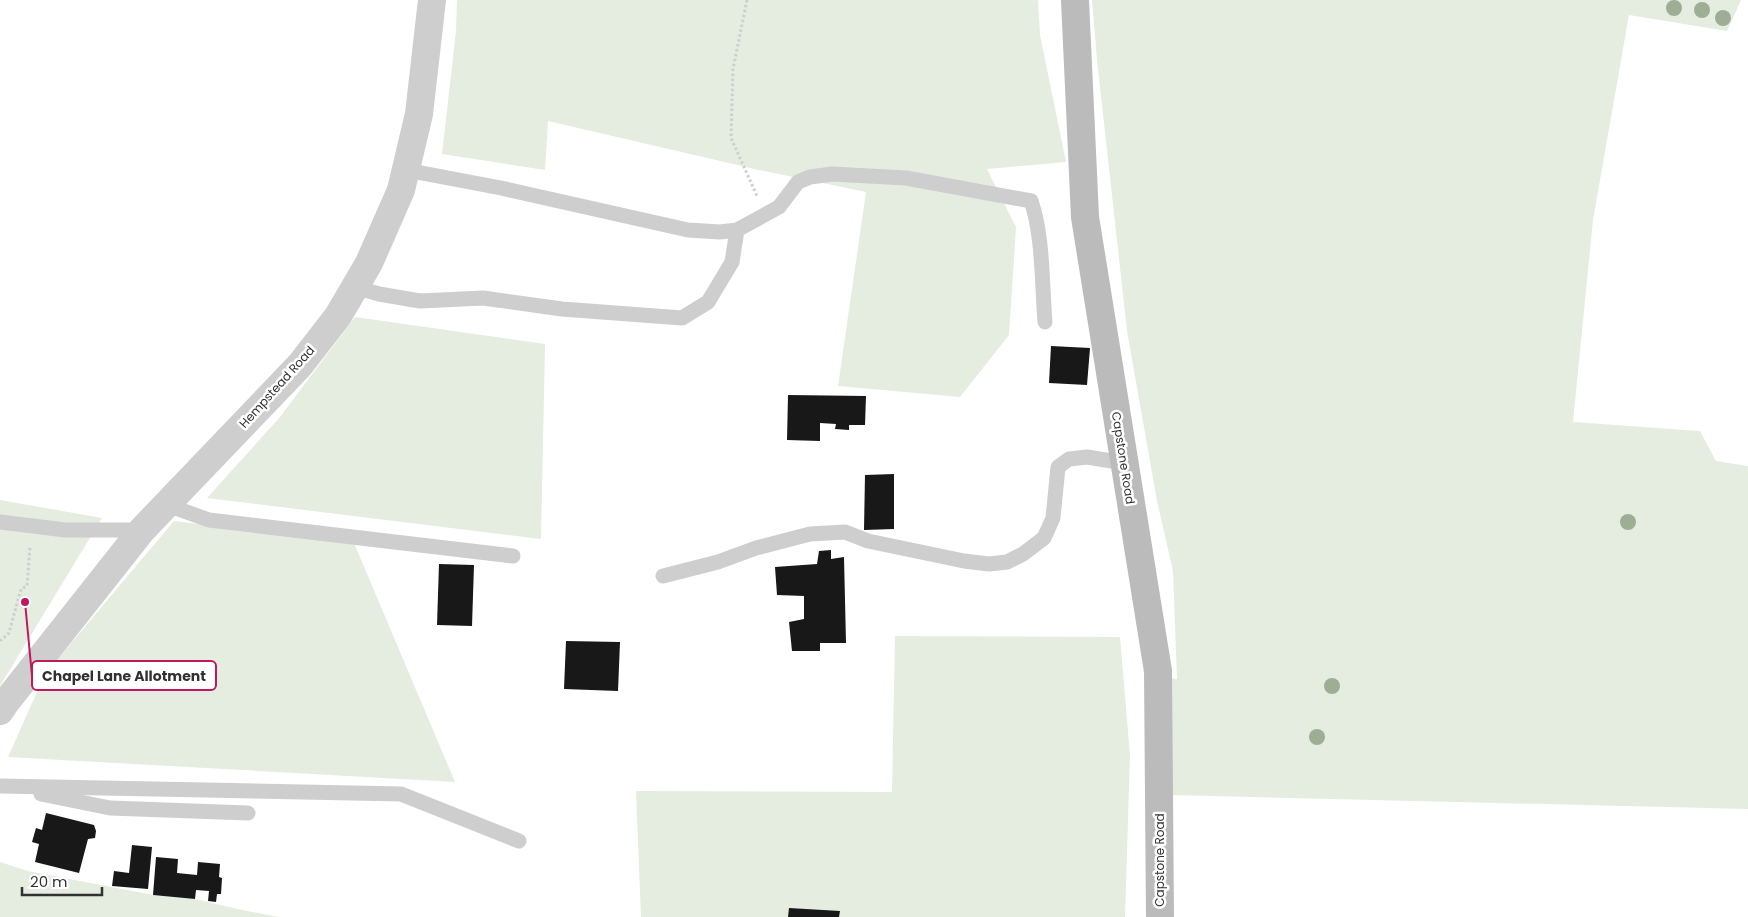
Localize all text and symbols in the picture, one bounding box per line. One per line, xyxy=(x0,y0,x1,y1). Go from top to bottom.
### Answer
street label: Hempstead Road xyxy=(235,342,318,431)
street label: Capstone Road xyxy=(1108,411,1139,505)
callout: Chapel Lane Allotment xyxy=(32,661,216,690)
text: Chapel Lane Allotment xyxy=(42,666,206,686)
street label: Capstone Road xyxy=(1151,813,1168,907)
scale bar xyxy=(22,864,102,896)
text: 20 m xyxy=(30,871,68,892)

